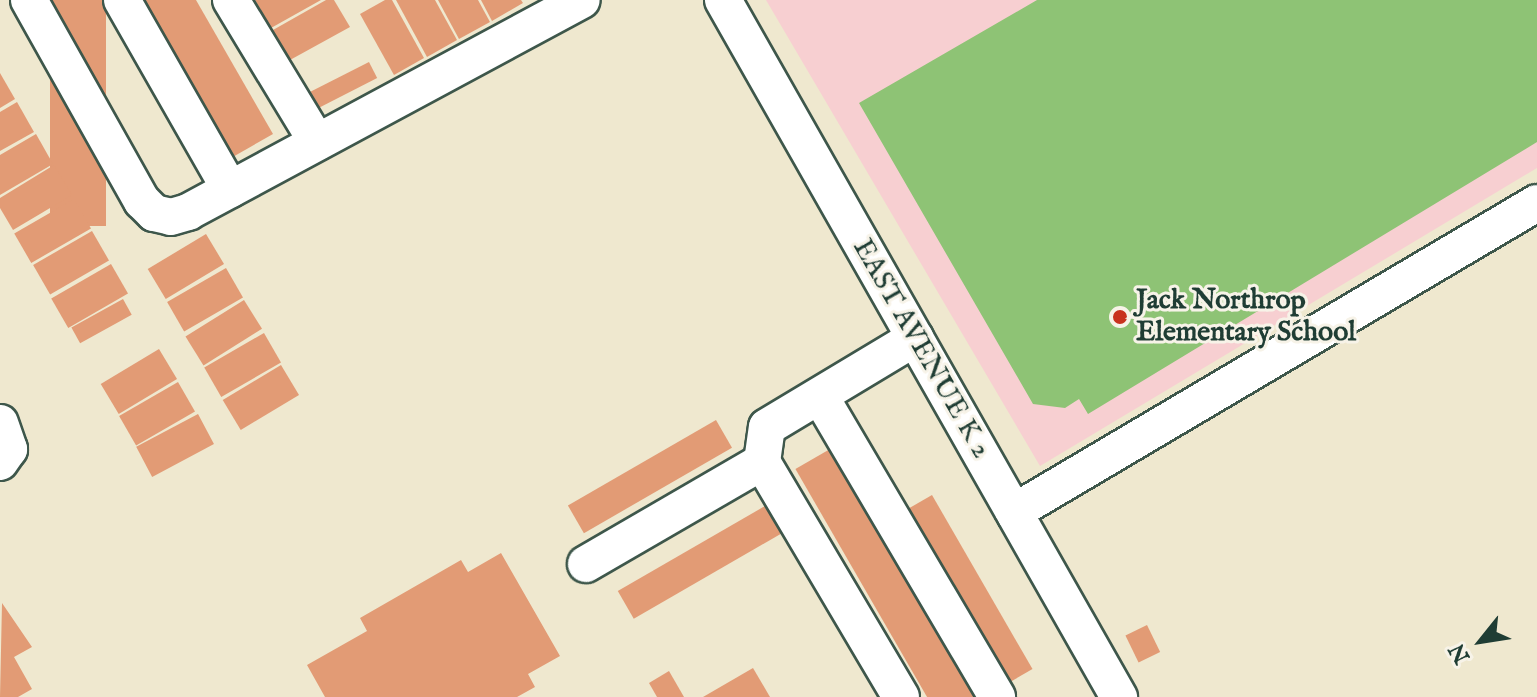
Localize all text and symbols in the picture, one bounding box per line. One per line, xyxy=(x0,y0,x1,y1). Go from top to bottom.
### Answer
street label: EAST AVENUE K 2 xyxy=(845,233,997,465)
place label: Jack Northrop Elementary School xyxy=(1136,284,1356,350)
marker: Jack Northrop Elementary School xyxy=(1111,308,1129,326)
north arrow xyxy=(1441,601,1521,681)
text: N xyxy=(1443,638,1477,668)

